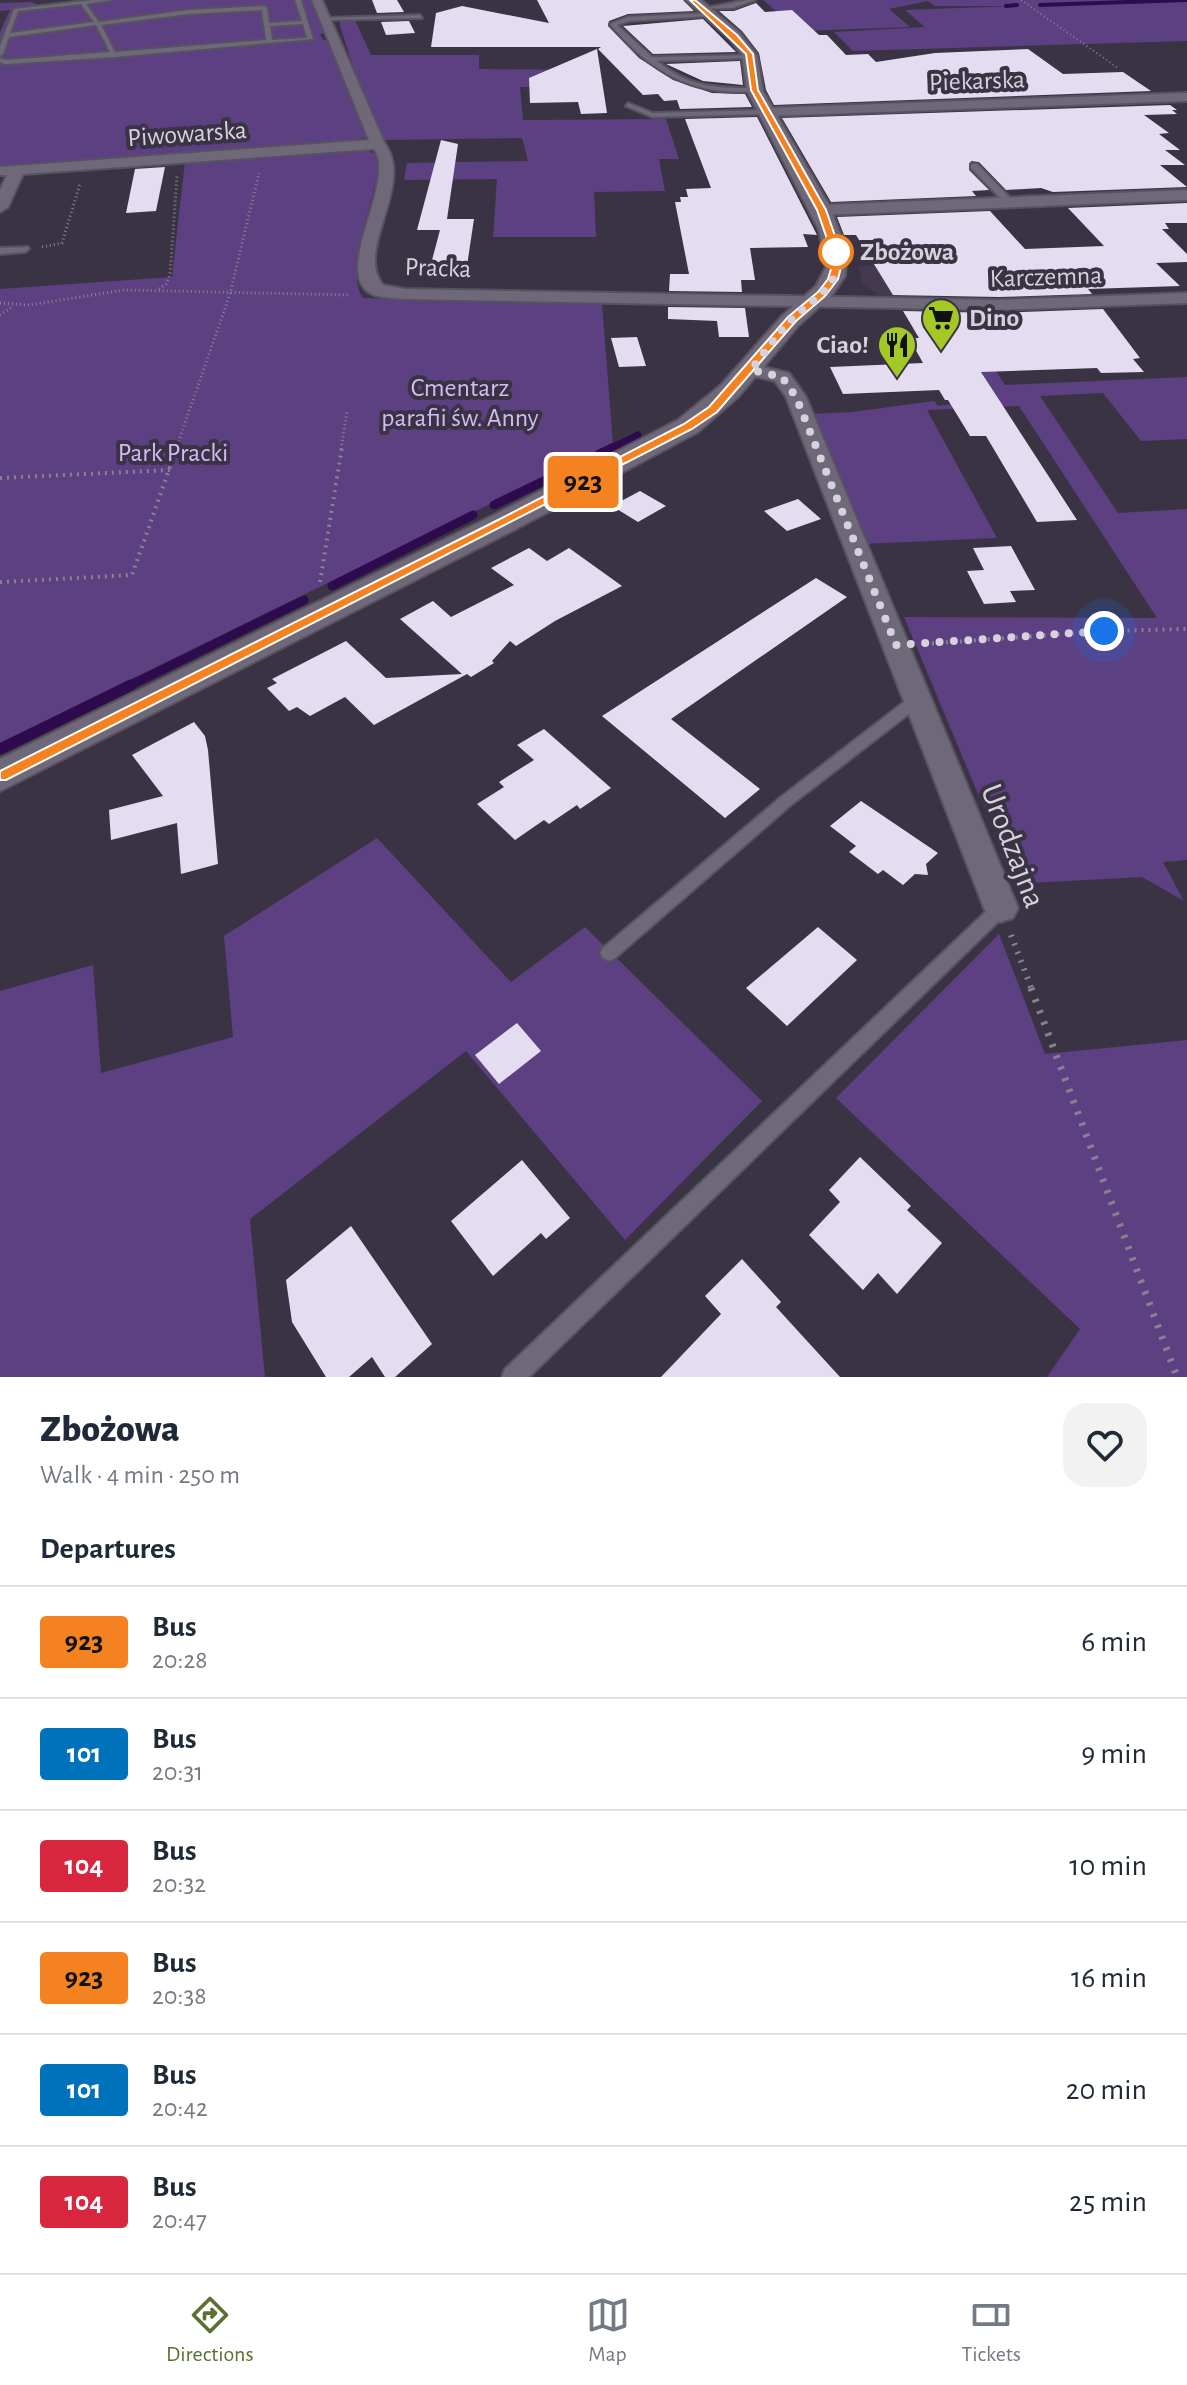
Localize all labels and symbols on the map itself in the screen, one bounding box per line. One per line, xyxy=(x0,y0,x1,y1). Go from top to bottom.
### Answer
street label: Piekarska xyxy=(928,66,1026,96)
street label: Piwowarska xyxy=(126,117,248,151)
marker: Zbożowa xyxy=(819,235,853,269)
place label: Zbożowa xyxy=(860,239,954,265)
street label: Pracka xyxy=(404,254,472,282)
street label: Karczemna xyxy=(989,262,1103,292)
supermarket icon: Dino xyxy=(920,297,962,352)
place label: Dino xyxy=(969,305,1020,331)
restaurant icon: Ciao! xyxy=(876,324,918,379)
place label: Ciao! xyxy=(817,332,869,358)
park label: Cmentarz parafii św. Anny xyxy=(381,375,539,431)
park label: Park Pracki xyxy=(118,440,228,466)
line badge: 923 xyxy=(537,456,629,508)
your location xyxy=(1084,611,1124,651)
street label: Urodzajna xyxy=(975,780,1051,912)

